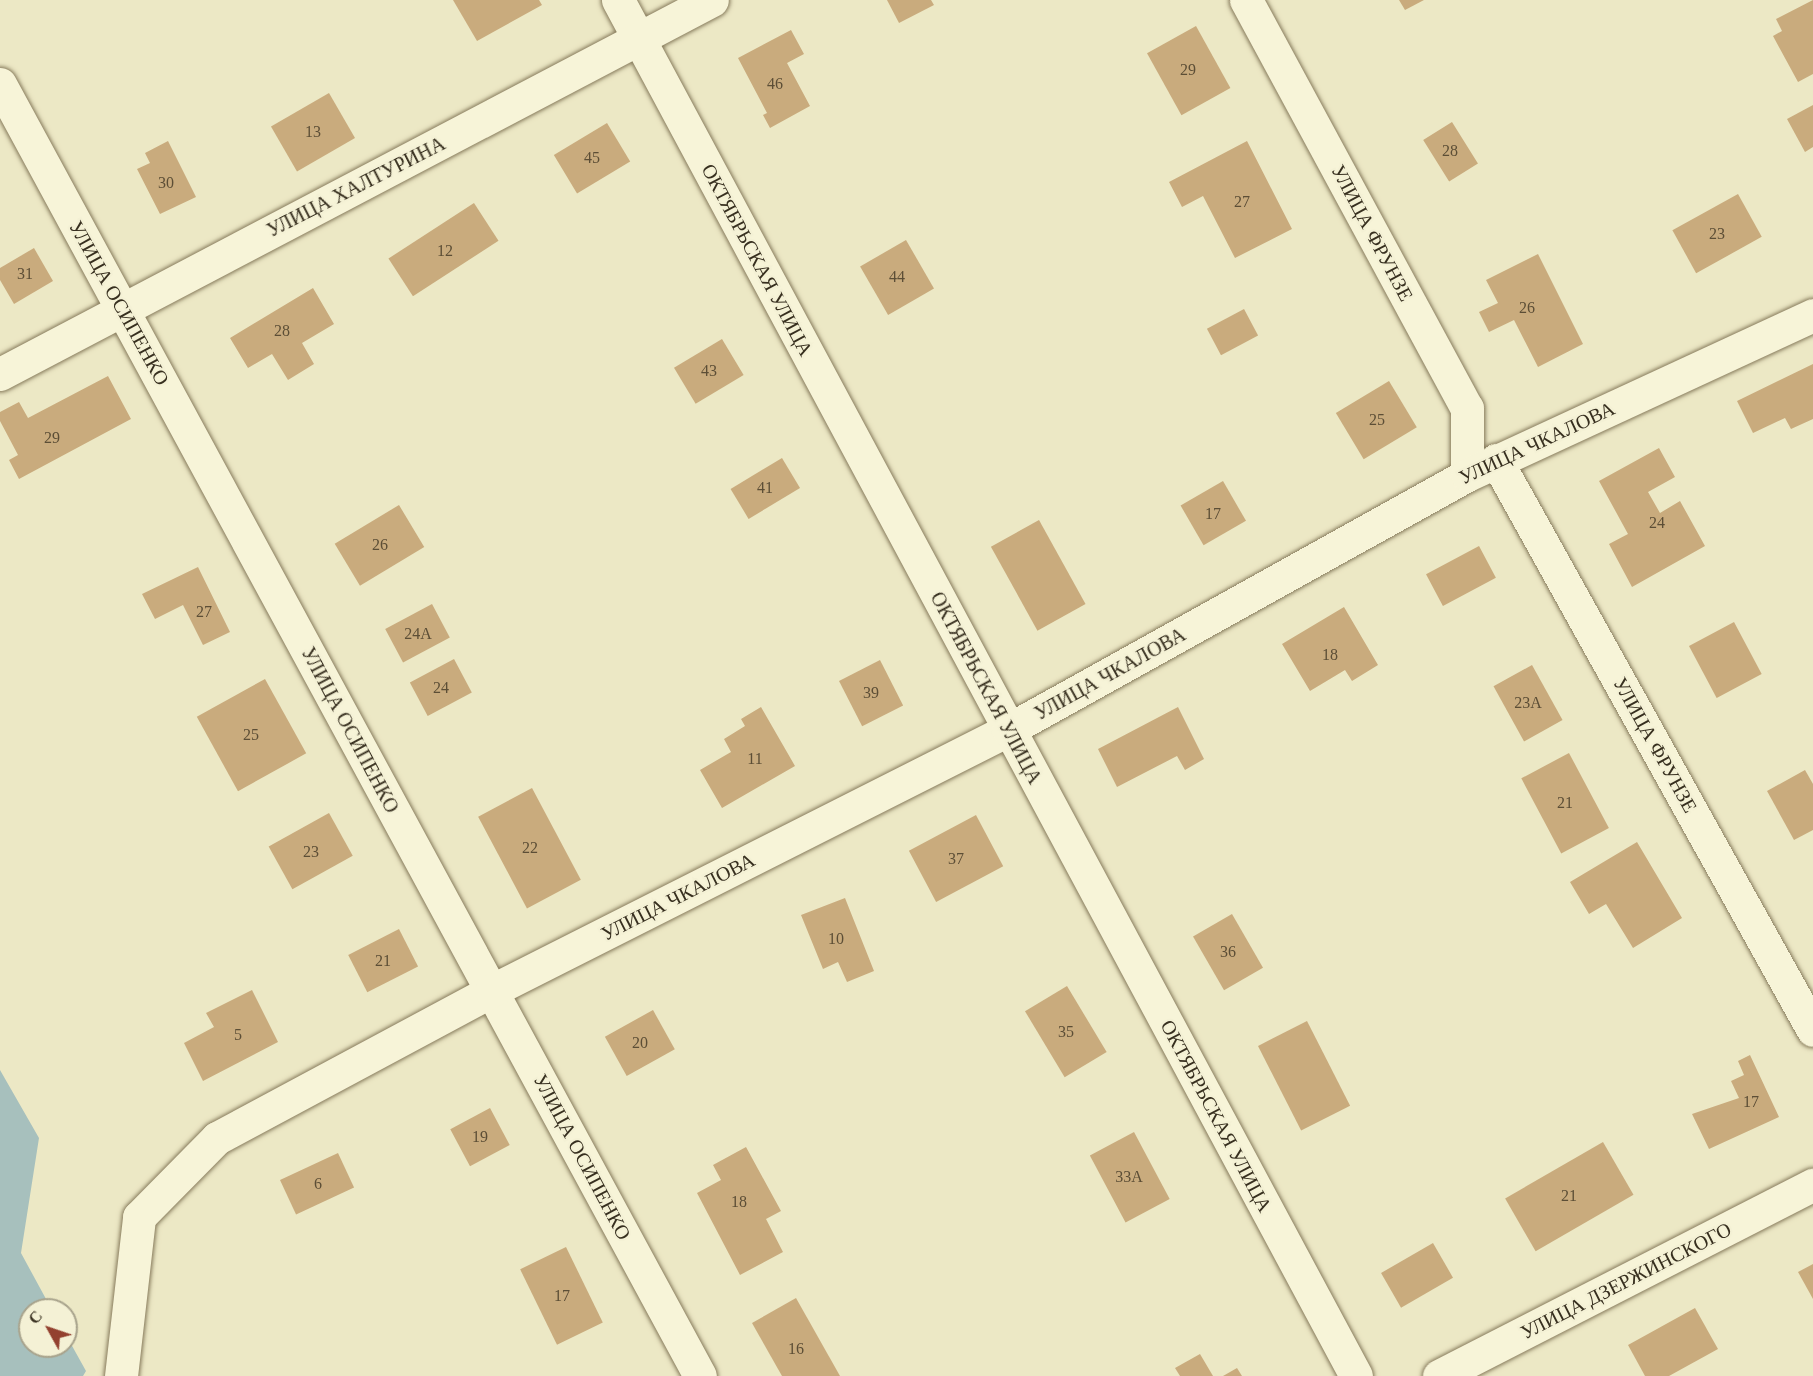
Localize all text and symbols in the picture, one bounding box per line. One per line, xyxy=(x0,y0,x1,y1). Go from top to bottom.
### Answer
house number: 29 xyxy=(1180,60,1196,80)
house number: 46 xyxy=(767,74,783,94)
house number: 13 xyxy=(305,122,321,142)
street label: УЛИЦА ХАЛТУРИНА xyxy=(263,132,449,242)
house number: 28 xyxy=(1442,141,1458,161)
house number: 45 xyxy=(584,148,600,168)
street label: ОКТЯБРЬСКАЯ УЛИЦА xyxy=(696,160,818,360)
street label: УЛИЦА ФРУНЗЕ xyxy=(1326,161,1418,305)
house number: 30 xyxy=(158,173,174,193)
house number: 27 xyxy=(1234,192,1250,212)
street label: УЛИЦА ОСИПЕНКО xyxy=(64,216,174,390)
house number: 23 xyxy=(1709,224,1725,244)
house number: 12 xyxy=(437,241,453,261)
house number: 31 xyxy=(17,264,33,284)
house number: 44 xyxy=(889,267,905,287)
house number: 26 xyxy=(1519,298,1535,318)
house number: 28 xyxy=(274,321,290,341)
house number: 43 xyxy=(701,361,717,381)
street label: УЛИЦА ЧКАЛОВА xyxy=(1455,396,1619,490)
house number: 25 xyxy=(1369,410,1385,430)
house number: 29 xyxy=(44,428,60,448)
house number: 41 xyxy=(757,478,773,498)
house number: 17 xyxy=(1205,504,1221,524)
house number: 24 xyxy=(1649,513,1665,533)
house number: 26 xyxy=(372,535,388,555)
street label: ОКТЯБРЬСКАЯ УЛИЦА xyxy=(925,588,1047,788)
house number: 27 xyxy=(196,602,212,622)
street label: УЛИЦА ЧКАЛОВА xyxy=(1030,623,1190,725)
house number: 24А xyxy=(404,624,432,644)
street label: УЛИЦА ОСИПЕНКО xyxy=(296,643,404,817)
house number: 18 xyxy=(1322,645,1338,665)
street label: УЛИЦА ФРУНЗЕ xyxy=(1608,673,1702,817)
house number: 24 xyxy=(433,678,449,698)
house number: 39 xyxy=(863,683,879,703)
house number: 23А xyxy=(1514,693,1542,713)
house number: 25 xyxy=(243,725,259,745)
house number: 11 xyxy=(747,749,763,769)
house number: 21 xyxy=(1557,793,1573,813)
house number: 22 xyxy=(522,838,538,858)
house number: 23 xyxy=(303,842,319,862)
street label: УЛИЦА ЧКАЛОВА xyxy=(597,848,759,946)
house number: 37 xyxy=(948,849,964,869)
house number: 10 xyxy=(828,929,844,949)
house number: 36 xyxy=(1220,942,1236,962)
house number: 21 xyxy=(375,951,391,971)
street label: ОКТЯБРЬСКАЯ УЛИЦА xyxy=(1155,1016,1277,1216)
house number: 35 xyxy=(1058,1022,1074,1042)
house number: 5 xyxy=(234,1025,242,1045)
house number: 20 xyxy=(632,1033,648,1053)
street label: УЛИЦА ОСИПЕНКО xyxy=(528,1070,636,1244)
house number: 17 xyxy=(1743,1092,1759,1112)
house number: 19 xyxy=(472,1127,488,1147)
house number: 33А xyxy=(1115,1167,1143,1187)
house number: 6 xyxy=(314,1174,322,1194)
house number: 21 xyxy=(1561,1186,1577,1206)
house number: 18 xyxy=(731,1192,747,1212)
street label: УЛИЦА ДЗЕРЖИНСКОГО xyxy=(1517,1217,1735,1345)
house number: 17 xyxy=(554,1286,570,1306)
north arrow xyxy=(18,1298,78,1358)
text: С xyxy=(25,1308,46,1327)
house number: 16 xyxy=(788,1339,804,1359)

